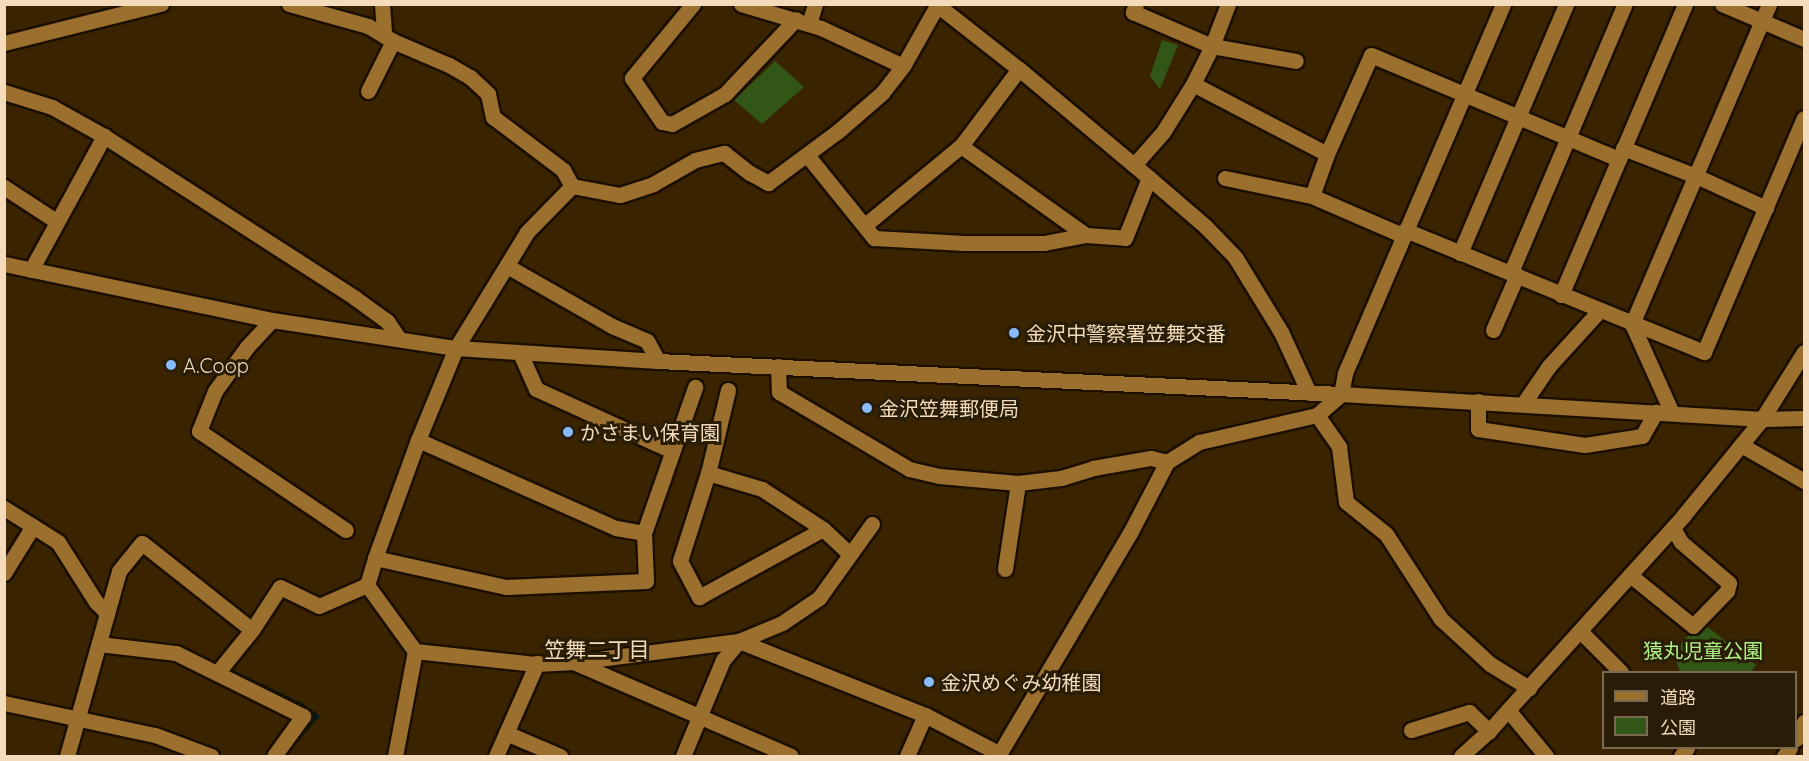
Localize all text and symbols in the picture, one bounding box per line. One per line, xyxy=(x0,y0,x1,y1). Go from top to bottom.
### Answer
place label: 金沢中警察署笠舞交番 xyxy=(1026,321,1226,345)
marker: 金沢中警察署笠舞交番 xyxy=(1007,326,1021,340)
place label: A.Coop xyxy=(183,353,249,377)
marker: A.Coop xyxy=(164,358,178,372)
place label: 金沢笠舞郵便局 xyxy=(879,396,1019,420)
marker: 金沢笠舞郵便局 xyxy=(860,401,874,415)
place label: かさまい保育園 xyxy=(580,420,720,444)
marker: かさまい保育園 xyxy=(561,425,575,439)
district label: 笠舞二丁目 xyxy=(545,636,649,662)
park label: 猿丸児童公園 xyxy=(1643,638,1763,662)
place label: 金沢めぐみ幼稚園 xyxy=(941,670,1101,694)
legend xyxy=(1602,671,1797,749)
marker: 金沢めぐみ幼稚園 xyxy=(922,675,936,689)
text: 道路 xyxy=(1660,686,1696,709)
text: 公園 xyxy=(1660,716,1696,739)

